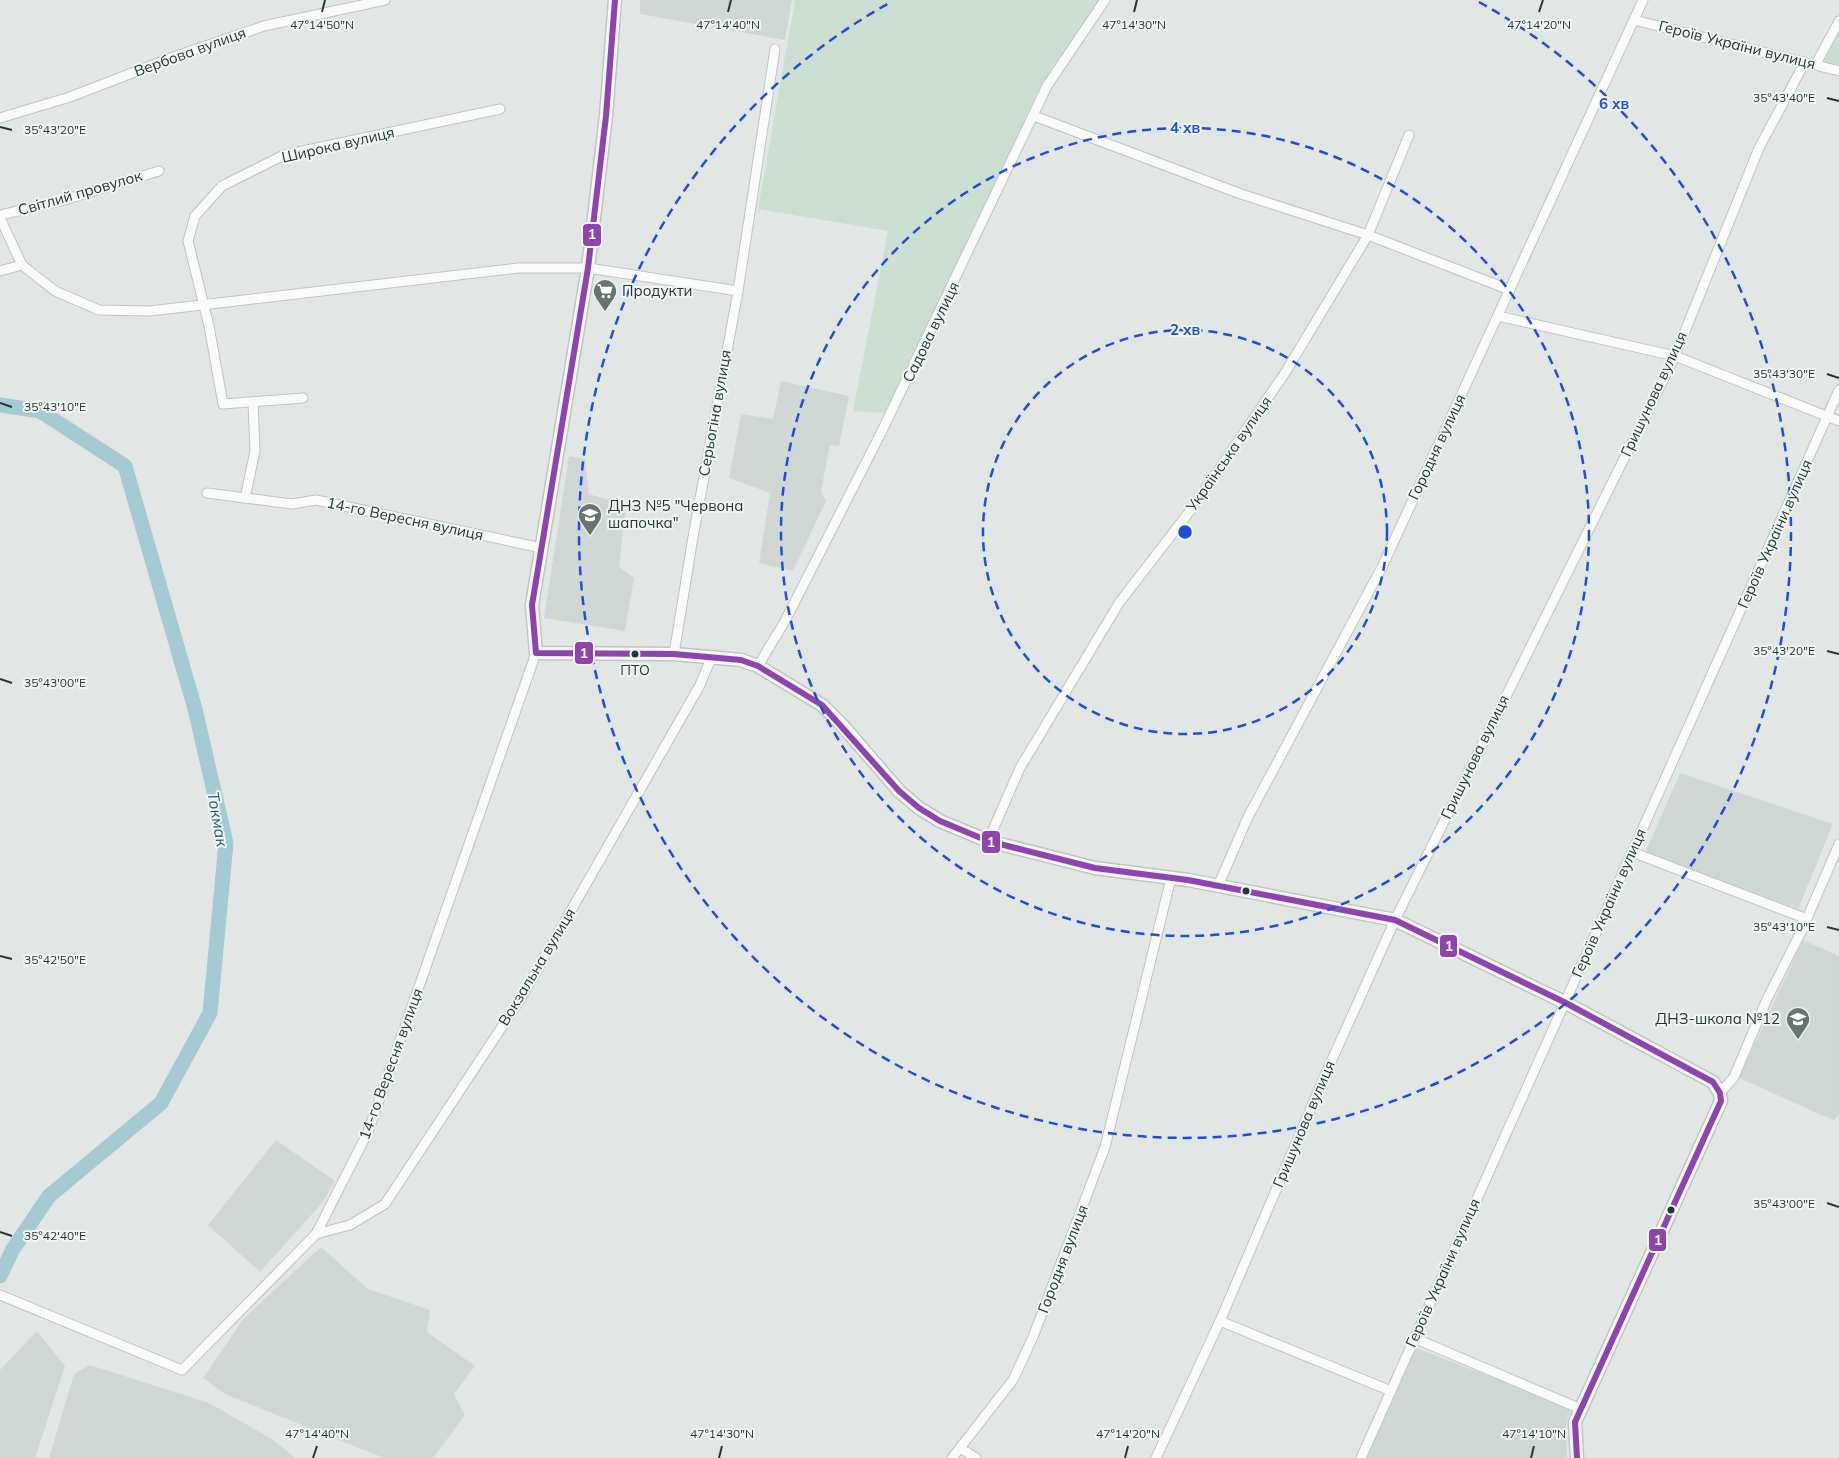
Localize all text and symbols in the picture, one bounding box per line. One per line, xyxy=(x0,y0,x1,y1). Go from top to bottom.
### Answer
street label: Героїв України вулиця xyxy=(1657,16,1818,73)
text: 47°14'50"N xyxy=(290,17,354,32)
text: 47°14'40"N xyxy=(696,17,760,32)
text: 47°14'30"N xyxy=(1102,17,1166,32)
text: 47°14'20"N xyxy=(1507,17,1571,32)
street label: Вербова вулиця xyxy=(131,22,248,81)
text: 35°43'40"E xyxy=(1753,90,1815,105)
text: 6 хв xyxy=(1599,94,1629,113)
text: 4 хв xyxy=(1170,118,1200,137)
text: 35°43'20"E xyxy=(24,122,86,137)
street label: Широка вулиця xyxy=(280,122,396,167)
street label: Світлий провулок xyxy=(16,165,145,219)
line badge: 1 xyxy=(582,223,602,247)
text: 1 xyxy=(588,225,596,243)
supermarket icon: Продукти xyxy=(592,278,618,312)
street label: Садова вулиця xyxy=(898,278,963,385)
place label: Продукти xyxy=(622,281,692,300)
text: 2 хв xyxy=(1170,320,1200,339)
street label: Гришунова вулиця xyxy=(1616,328,1691,459)
street label: Серьогіна вулиця xyxy=(694,348,735,478)
text: 35°43'30"E xyxy=(1753,366,1815,381)
street label: Городня вулиця xyxy=(1404,391,1469,503)
street label: Українська вулиця xyxy=(1181,392,1275,516)
text: 35°43'10"E xyxy=(24,399,86,414)
street label: Героїв України вулиця xyxy=(1733,456,1816,611)
street label: 14-го Вересня вулиця xyxy=(325,493,485,544)
place label: ДНЗ №5 "Червона шапочка" xyxy=(608,496,743,532)
school or university icon: ДНЗ №5 "Червона шапочка" xyxy=(577,502,603,536)
centre of rings xyxy=(1176,523,1194,541)
line badge: 1 xyxy=(574,641,594,665)
text: 35°43'20"E xyxy=(1753,643,1815,658)
text: 1 xyxy=(580,644,588,662)
marker: ПТО xyxy=(630,649,640,659)
place label: ПТО xyxy=(620,661,650,679)
text: 35°43'00"E xyxy=(24,675,86,690)
street label: Гришунова вулиця xyxy=(1436,692,1513,822)
water label: Токмак xyxy=(203,790,233,848)
street label: Героїв України вулиця xyxy=(1567,825,1650,980)
line badge: 1 xyxy=(981,830,1001,854)
text: 1 xyxy=(987,833,995,851)
unlabelled marker xyxy=(1241,886,1251,896)
street label: Вокзальна вулиця xyxy=(494,904,579,1029)
text: 35°43'10"E xyxy=(1753,919,1815,934)
line badge: 1 xyxy=(1439,934,1458,958)
text: 1 xyxy=(1445,937,1453,955)
text: 35°42'50"E xyxy=(24,952,86,967)
street label: 14-го Вересня вулиця xyxy=(354,986,427,1142)
school or university icon: ДНЗ-школа №12 xyxy=(1785,1006,1811,1040)
place label: ДНЗ-школа №12 xyxy=(1655,1009,1780,1028)
street label: Гришунова вулиця xyxy=(1268,1058,1339,1190)
street label: Героїв України вулиця xyxy=(1401,1195,1484,1350)
text: 35°43'00"E xyxy=(1753,1196,1815,1211)
street label: Городня вулиця xyxy=(1033,1202,1092,1316)
unlabelled marker xyxy=(1666,1205,1676,1215)
text: 35°42'40"E xyxy=(24,1228,86,1243)
line badge: 1 xyxy=(1648,1228,1667,1252)
text: 1 xyxy=(1654,1231,1662,1249)
text: 47°14'40"N xyxy=(285,1426,349,1441)
text: 47°14'30"N xyxy=(690,1426,754,1441)
text: 47°14'20"N xyxy=(1096,1426,1160,1441)
text: 47°14'10"N xyxy=(1502,1426,1566,1441)

